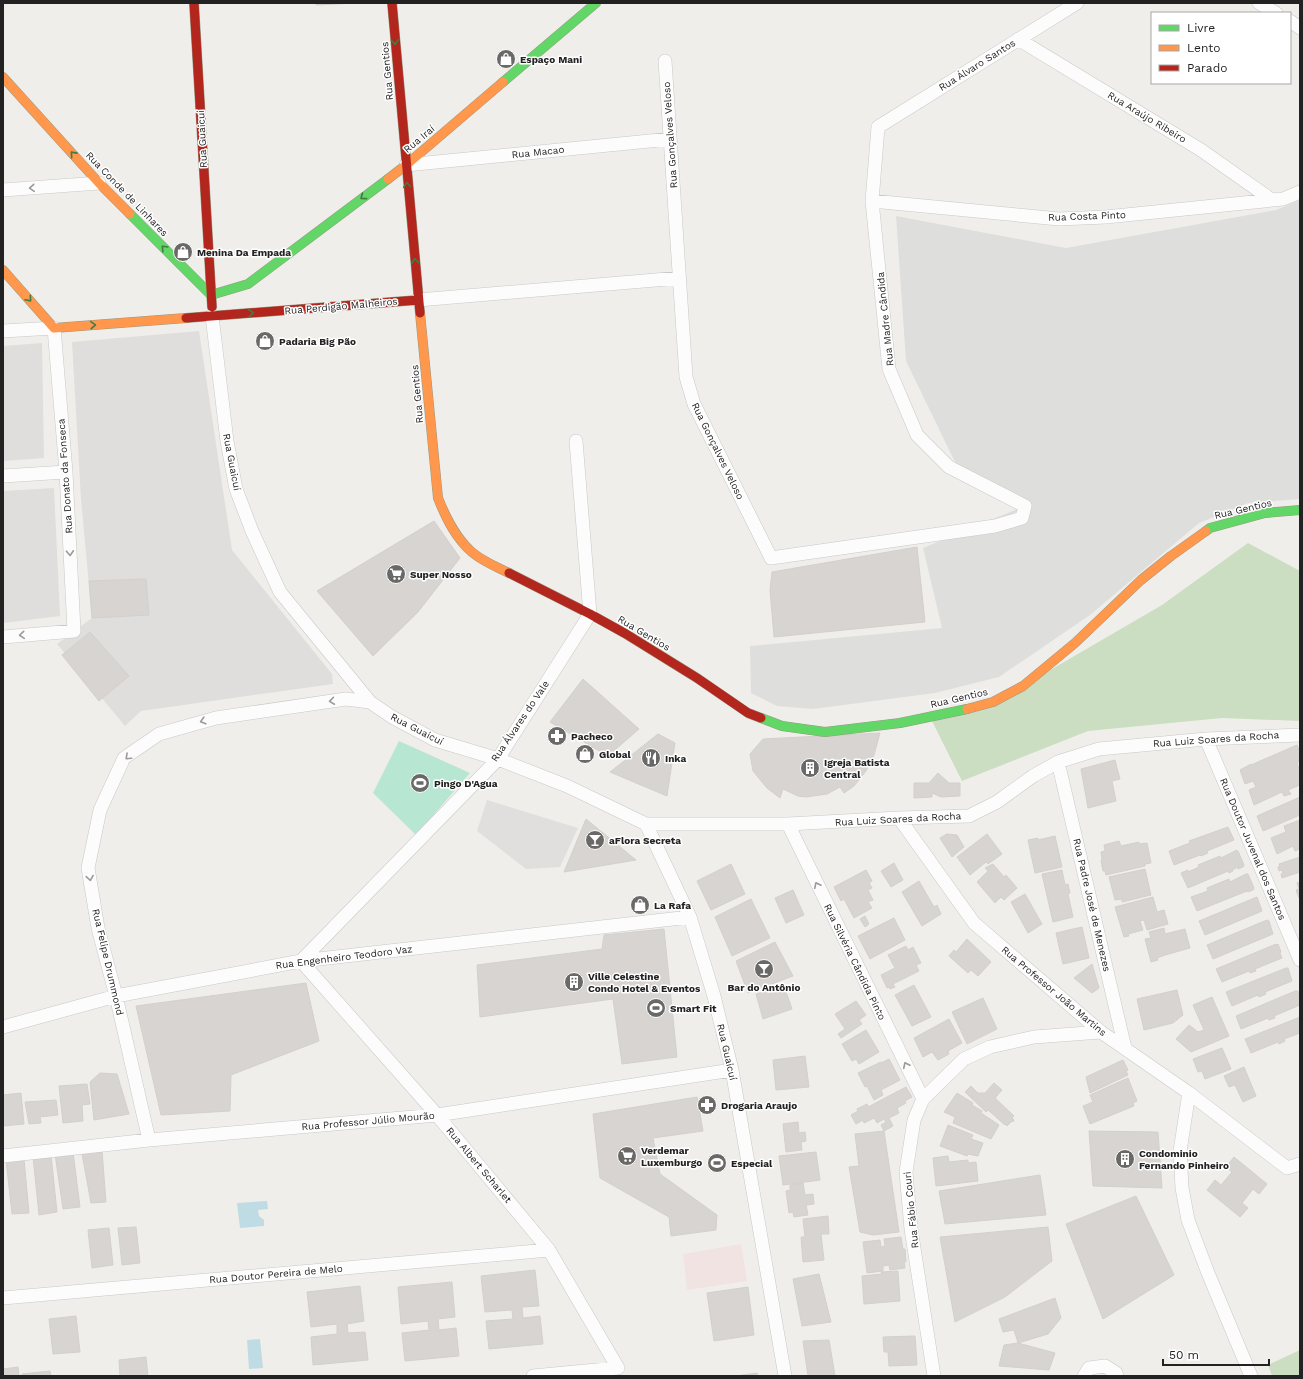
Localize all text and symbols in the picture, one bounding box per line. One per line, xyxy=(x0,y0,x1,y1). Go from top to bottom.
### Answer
legend xyxy=(1151,12,1291,84)
text: Livre xyxy=(1187,21,1215,35)
street label: Rua Álvaro Santos xyxy=(937,37,1017,93)
one-way arrow xyxy=(391,39,400,45)
street label: Rua Gentios xyxy=(379,41,395,101)
text: Lento xyxy=(1187,41,1221,55)
shop icon: Espaço Mani xyxy=(495,48,517,70)
place label: Espaço Mani xyxy=(520,54,582,65)
text: Parado xyxy=(1187,61,1227,75)
street label: Rua Gonçalves Veloso xyxy=(661,81,679,189)
street label: Rua Araújo Ribeiro xyxy=(1106,89,1188,145)
street label: Rua Guaicuí xyxy=(195,110,209,168)
street label: Rua Iraí xyxy=(401,123,437,155)
street label: Rua Macao xyxy=(511,144,565,160)
street label: Rua Conde de Linhares xyxy=(84,149,170,239)
one-way arrow xyxy=(71,152,78,159)
one-way arrow xyxy=(403,182,412,188)
one-way arrow xyxy=(29,183,35,192)
one-way arrow xyxy=(361,192,368,199)
street label: Rua Costa Pinto xyxy=(1048,209,1126,223)
shop icon: Menina Da Empada xyxy=(172,241,194,263)
one-way arrow xyxy=(161,245,168,253)
place label: Menina Da Empada xyxy=(197,247,291,258)
one-way arrow xyxy=(410,258,419,264)
street label: Rua Madre Cândida xyxy=(875,271,895,367)
one-way arrow xyxy=(24,294,31,302)
street label: Rua Perdigão Malheiros xyxy=(284,296,398,316)
one-way arrow xyxy=(248,309,254,318)
one-way arrow xyxy=(90,321,96,330)
shop icon: Padaria Big Pão xyxy=(254,330,276,352)
place label: Padaria Big Pão xyxy=(279,336,356,347)
street label: Rua Gentios xyxy=(409,364,425,424)
street label: Rua Gonçalves Veloso xyxy=(690,401,746,501)
street label: Rua Donato da Fonseca xyxy=(55,418,75,534)
street label: Rua Guaicuí xyxy=(221,433,243,492)
street label: Rua Gentios xyxy=(1213,497,1273,521)
one-way arrow xyxy=(66,550,74,556)
supermarket icon: Super Nosso xyxy=(385,563,407,585)
place label: Super Nosso xyxy=(410,569,472,580)
street label: Rua Gentios xyxy=(616,613,672,653)
one-way arrow xyxy=(19,631,25,640)
street label: Rua Álvares do Vale xyxy=(489,678,551,764)
street label: Rua Gentios xyxy=(929,686,989,710)
one-way arrow xyxy=(329,696,335,705)
street label: Rua Guaicuí xyxy=(389,711,446,747)
one-way arrow xyxy=(200,716,207,725)
pharmacy icon: Pacheco xyxy=(546,725,568,747)
street label: Rua Luiz Soares da Rocha xyxy=(1153,729,1280,749)
place label: Pacheco xyxy=(571,731,613,742)
shop icon: Global xyxy=(574,743,596,765)
restaurant icon: Inka xyxy=(640,747,662,769)
place label: Global xyxy=(599,749,632,760)
one-way arrow xyxy=(125,752,133,759)
place label: Inka xyxy=(665,753,687,764)
building icon: Igreja Batista Central xyxy=(799,757,821,779)
place label: Igreja Batista Central xyxy=(824,757,890,780)
sports icon: Pingo D'Agua xyxy=(409,772,431,794)
street label: Rua Doutor Juvenal dos Santos xyxy=(1218,776,1288,922)
place label: Pingo D'Agua xyxy=(434,778,498,789)
street label: Rua Luiz Soares da Rocha xyxy=(835,810,962,828)
bar icon: aFlora Secreta xyxy=(584,829,606,851)
place label: aFlora Secreta xyxy=(609,835,681,846)
street label: Rua Padre José de Menezes xyxy=(1071,837,1113,973)
one-way arrow xyxy=(85,875,93,881)
one-way arrow xyxy=(815,882,822,889)
shop icon: La Rafa xyxy=(629,894,651,916)
place label: La Rafa xyxy=(654,900,691,911)
street label: Rua Silvéria Cândida Pinto xyxy=(822,902,888,1022)
street label: Rua Felipe Drummond xyxy=(90,908,126,1016)
street label: Rua Engenheiro Teodoro Vaz xyxy=(275,943,413,971)
street label: Rua Professor João Martins xyxy=(999,944,1109,1038)
bar icon: Bar do Antônio xyxy=(753,958,775,980)
building icon: Ville Celestine Condo Hotel & Eventos xyxy=(563,971,585,993)
place label: Ville Celestine Condo Hotel & Eventos xyxy=(588,971,701,994)
place label: Bar do Antônio xyxy=(728,982,800,993)
sports icon: Smart Fit xyxy=(645,997,667,1019)
place label: Smart Fit xyxy=(670,1003,717,1014)
street label: Rua Guaicuí xyxy=(715,1023,739,1082)
one-way arrow xyxy=(903,1061,911,1069)
pharmacy icon: Drogaria Araujo xyxy=(696,1094,718,1116)
place label: Drogaria Araujo xyxy=(721,1100,797,1111)
street label: Rua Professor Júlio Mourão xyxy=(301,1110,435,1132)
street label: Rua Albert Scharlet xyxy=(444,1125,514,1206)
supermarket icon: Verdemar Luxemburgo xyxy=(616,1145,638,1167)
place label: Verdemar Luxemburgo xyxy=(641,1145,702,1168)
building icon: Condominio Fernando Pinheiro xyxy=(1114,1148,1136,1170)
place label: Condominio Fernando Pinheiro xyxy=(1139,1148,1229,1171)
sports icon: Especial xyxy=(706,1152,728,1174)
place label: Especial xyxy=(731,1158,773,1169)
street label: Rua Fábio Couri xyxy=(902,1171,920,1249)
street label: Rua Doutor Pereira de Melo xyxy=(209,1263,343,1285)
scale bar xyxy=(1163,1341,1269,1367)
text: 50 m xyxy=(1169,1348,1199,1362)

